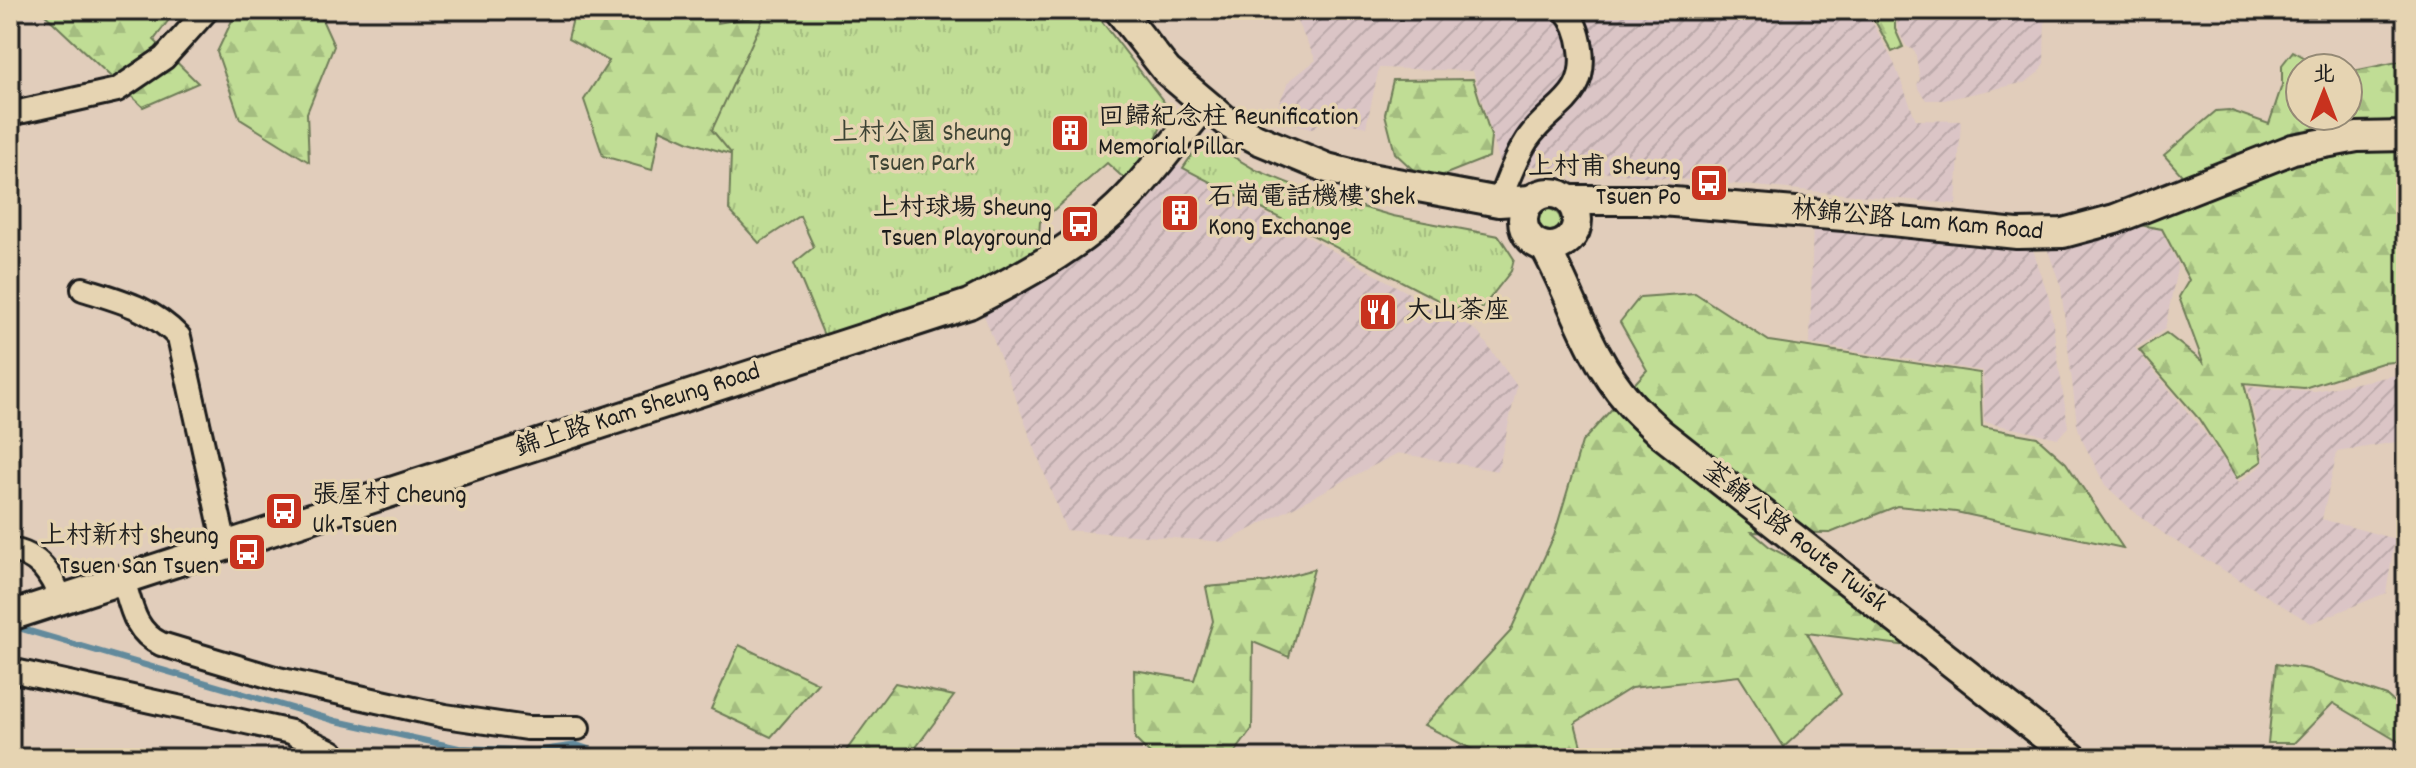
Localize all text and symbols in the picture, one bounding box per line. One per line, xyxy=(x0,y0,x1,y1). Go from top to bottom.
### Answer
north arrow xyxy=(2284,52,2364,132)
text: 北 xyxy=(2313,60,2335,91)
place label: 回歸紀念柱 Reunification Memorial Pillar xyxy=(1098,100,1359,167)
building icon: 回歸紀念柱 Reunification Memorial Pillar xyxy=(1049,112,1091,154)
park label: 上村公園 Sheung Tsuen Park xyxy=(832,116,1012,183)
place label: 上村甫 Sheung Tsuen Po xyxy=(1528,150,1681,217)
bus stop icon: 上村甫 Sheung Tsuen Po xyxy=(1688,162,1730,204)
place label: 石崗電話機樓 Shek Kong Exchange xyxy=(1208,180,1415,247)
place label: 上村球場 Sheung Tsuen Playground xyxy=(873,191,1052,258)
building icon: 石崗電話機樓 Shek Kong Exchange xyxy=(1159,192,1201,234)
street label: 林錦公路 Lam Kam Road xyxy=(1789,193,2045,251)
bus stop icon: 上村球場 Sheung Tsuen Playground xyxy=(1059,203,1101,245)
restaurant icon: 大山荼座 xyxy=(1357,291,1399,333)
place label: 大山荼座 xyxy=(1406,294,1510,331)
street label: 錦上路 Kam Sheung Road xyxy=(511,354,765,468)
street label: 荃錦公路 Route Twisk xyxy=(1694,454,1894,622)
place label: 張屋村 Cheung Uk Tsuen xyxy=(312,478,467,545)
bus stop icon: 張屋村 Cheung Uk Tsuen xyxy=(263,490,305,532)
place label: 上村新村 Sheung Tsuen San Tsuen xyxy=(40,519,219,586)
bus stop icon: 上村新村 Sheung Tsuen San Tsuen xyxy=(226,531,268,573)

